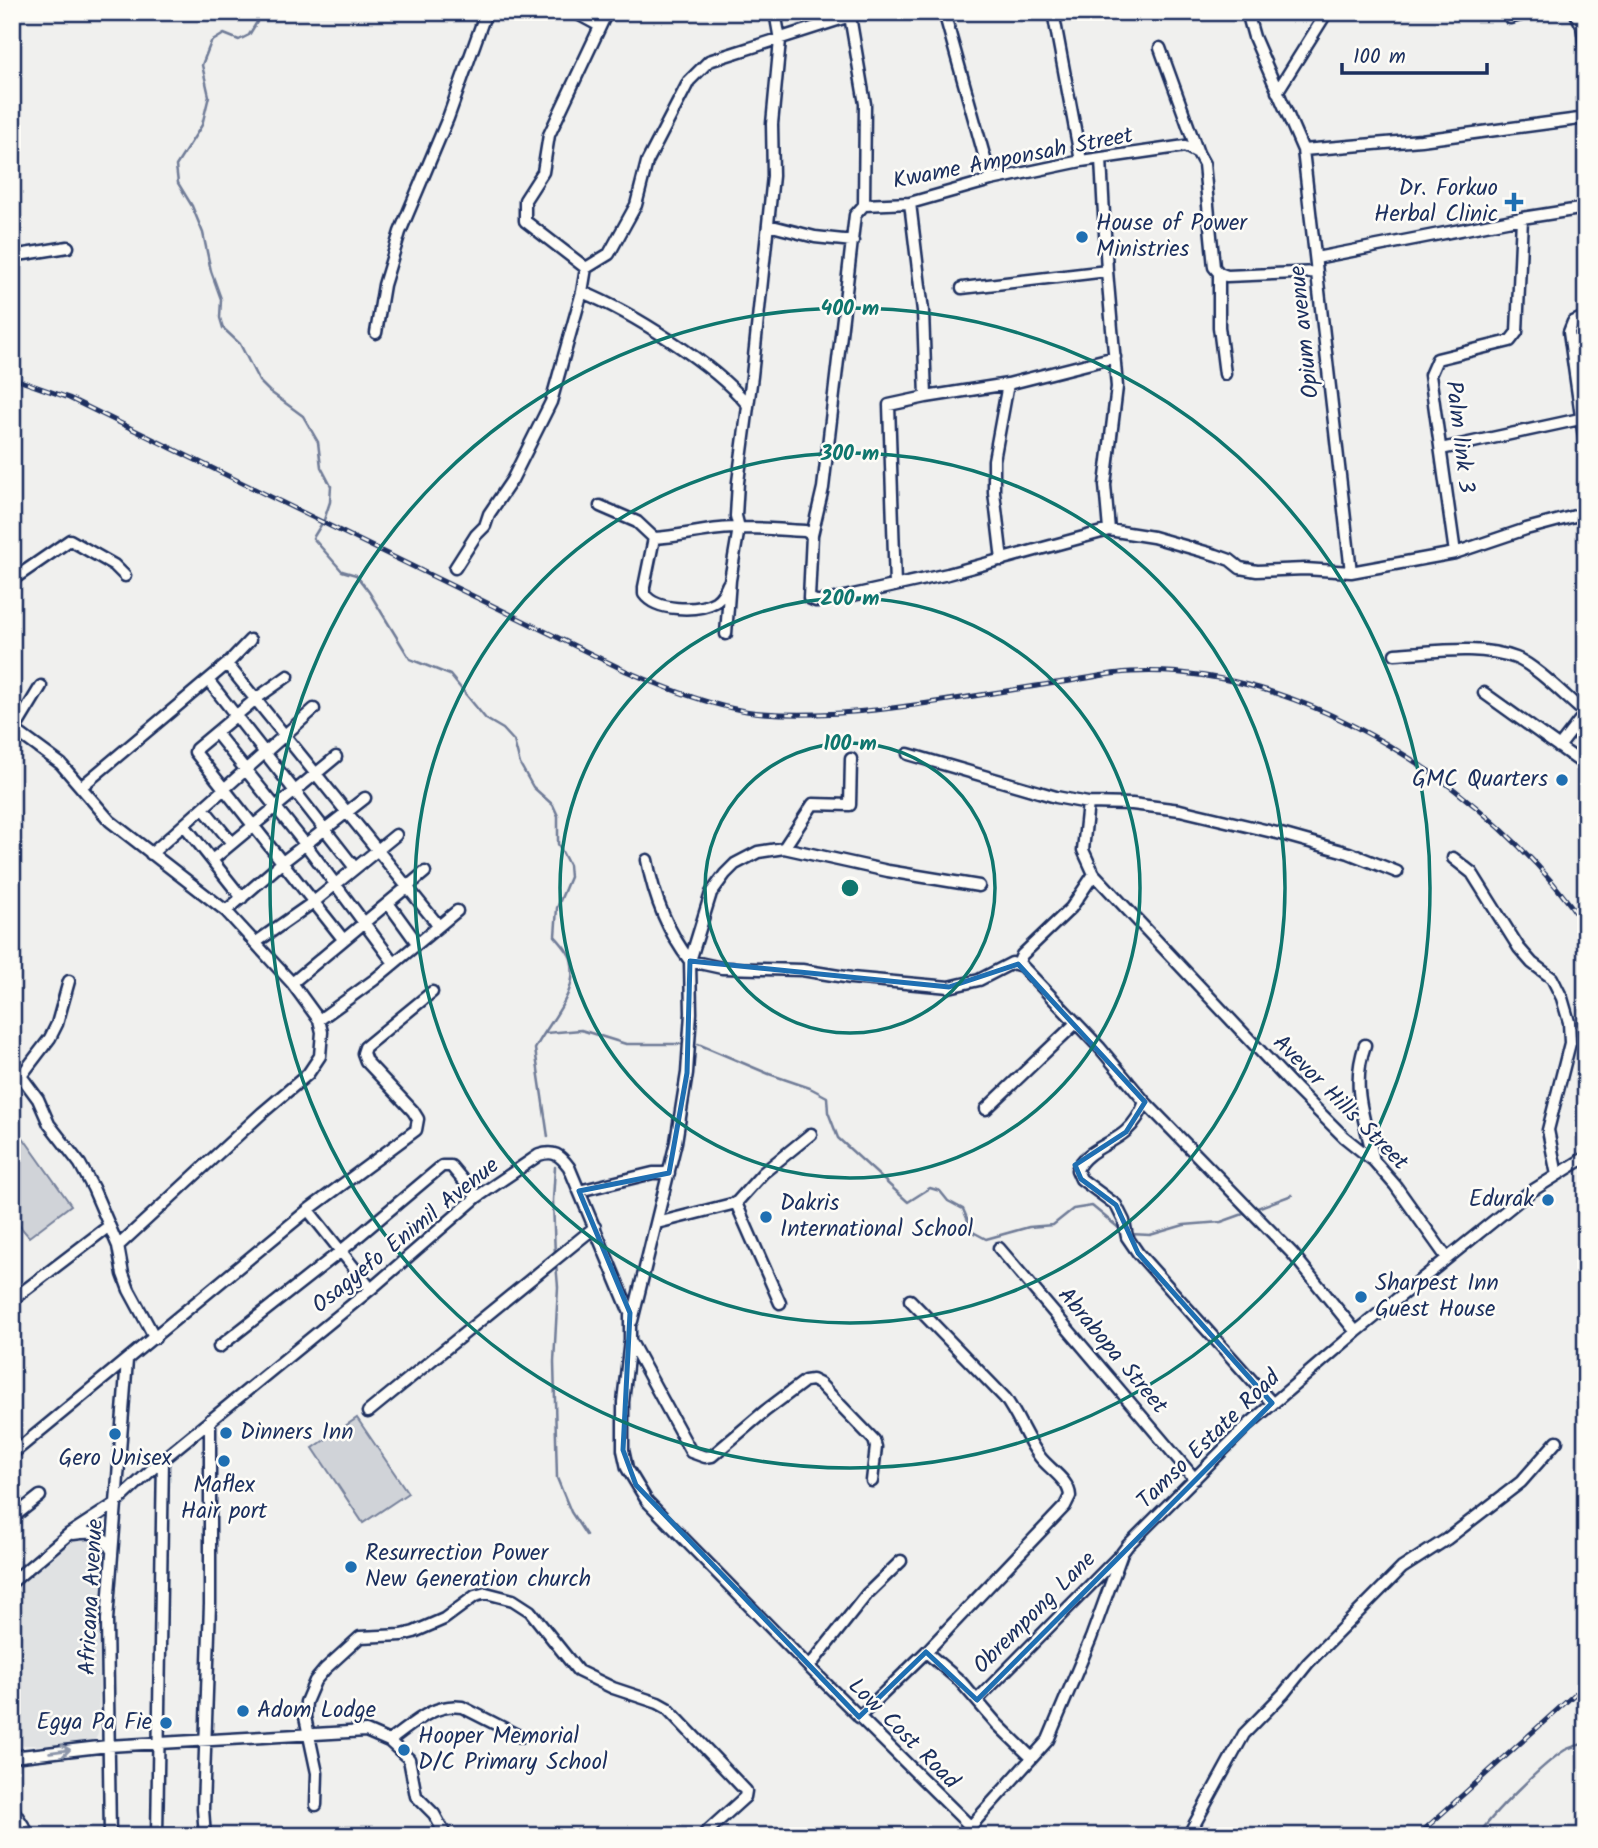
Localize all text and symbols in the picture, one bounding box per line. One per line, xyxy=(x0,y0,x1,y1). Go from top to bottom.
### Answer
scale bar xyxy=(1342,32,1488,76)
text: 100 m xyxy=(1353,41,1406,74)
street label: Kwame Amponsah Street xyxy=(890,118,1137,200)
place label: Dr. Forkuo Herbal Clinic xyxy=(1374,171,1498,233)
marker: Dr. Forkuo Herbal Clinic xyxy=(1504,192,1524,212)
place label: House of Power Ministries xyxy=(1096,206,1248,268)
marker: House of Power Ministries xyxy=(1074,229,1090,245)
street label: Opium avenue xyxy=(1280,264,1330,400)
text: 400 m xyxy=(821,293,879,326)
street label: Palm link 3 xyxy=(1434,379,1484,495)
text: 300 m xyxy=(820,438,879,471)
text: 200 m xyxy=(820,583,880,616)
text: 100 m xyxy=(823,728,877,761)
place label: GMC Quarters xyxy=(1412,762,1548,798)
marker: GMC Quarters xyxy=(1554,772,1570,788)
centre of rings xyxy=(838,876,862,900)
street label: Avevor Hills Street xyxy=(1263,1026,1417,1180)
street label: Osagyefo Enimil Avenue xyxy=(304,1149,508,1323)
place label: Edurak xyxy=(1469,1182,1534,1218)
place label: Dakris International School xyxy=(780,1186,974,1248)
marker: Edurak xyxy=(1540,1192,1556,1208)
marker: Dakris International School xyxy=(758,1209,774,1225)
place label: Sharpest Inn Guest House xyxy=(1375,1266,1499,1328)
street label: Abrabopa Street xyxy=(1048,1280,1177,1423)
marker: Sharpest Inn Guest House xyxy=(1353,1289,1369,1305)
street label: Tamso Estate Road xyxy=(1129,1361,1290,1518)
place label: Dinners Inn xyxy=(240,1415,353,1451)
marker: Dinners Inn xyxy=(218,1425,234,1441)
marker: Gero Unisex xyxy=(107,1426,123,1442)
place label: Gero Unisex xyxy=(58,1441,173,1477)
marker: Maflex Hair port xyxy=(216,1453,232,1469)
place label: Maflex Hair port xyxy=(181,1468,268,1530)
street label: Africana Avenue xyxy=(70,1518,114,1676)
place label: Resurrection Power New Generation church xyxy=(365,1536,591,1598)
street label: Obrempong Lane xyxy=(965,1543,1105,1683)
marker: Resurrection Power New Generation church xyxy=(343,1559,359,1575)
street label: Low Cost Road xyxy=(839,1670,968,1799)
place label: Adom Lodge xyxy=(257,1693,376,1729)
marker: Adom Lodge xyxy=(235,1703,251,1719)
place label: Egya Pa Fie xyxy=(36,1705,152,1741)
marker: Egya Pa Fie xyxy=(158,1715,174,1731)
place label: Hooper Memorial D/C Primary School xyxy=(418,1719,608,1781)
marker: Hooper Memorial D/C Primary School xyxy=(396,1742,412,1758)
one-way arrow xyxy=(48,1745,71,1758)

